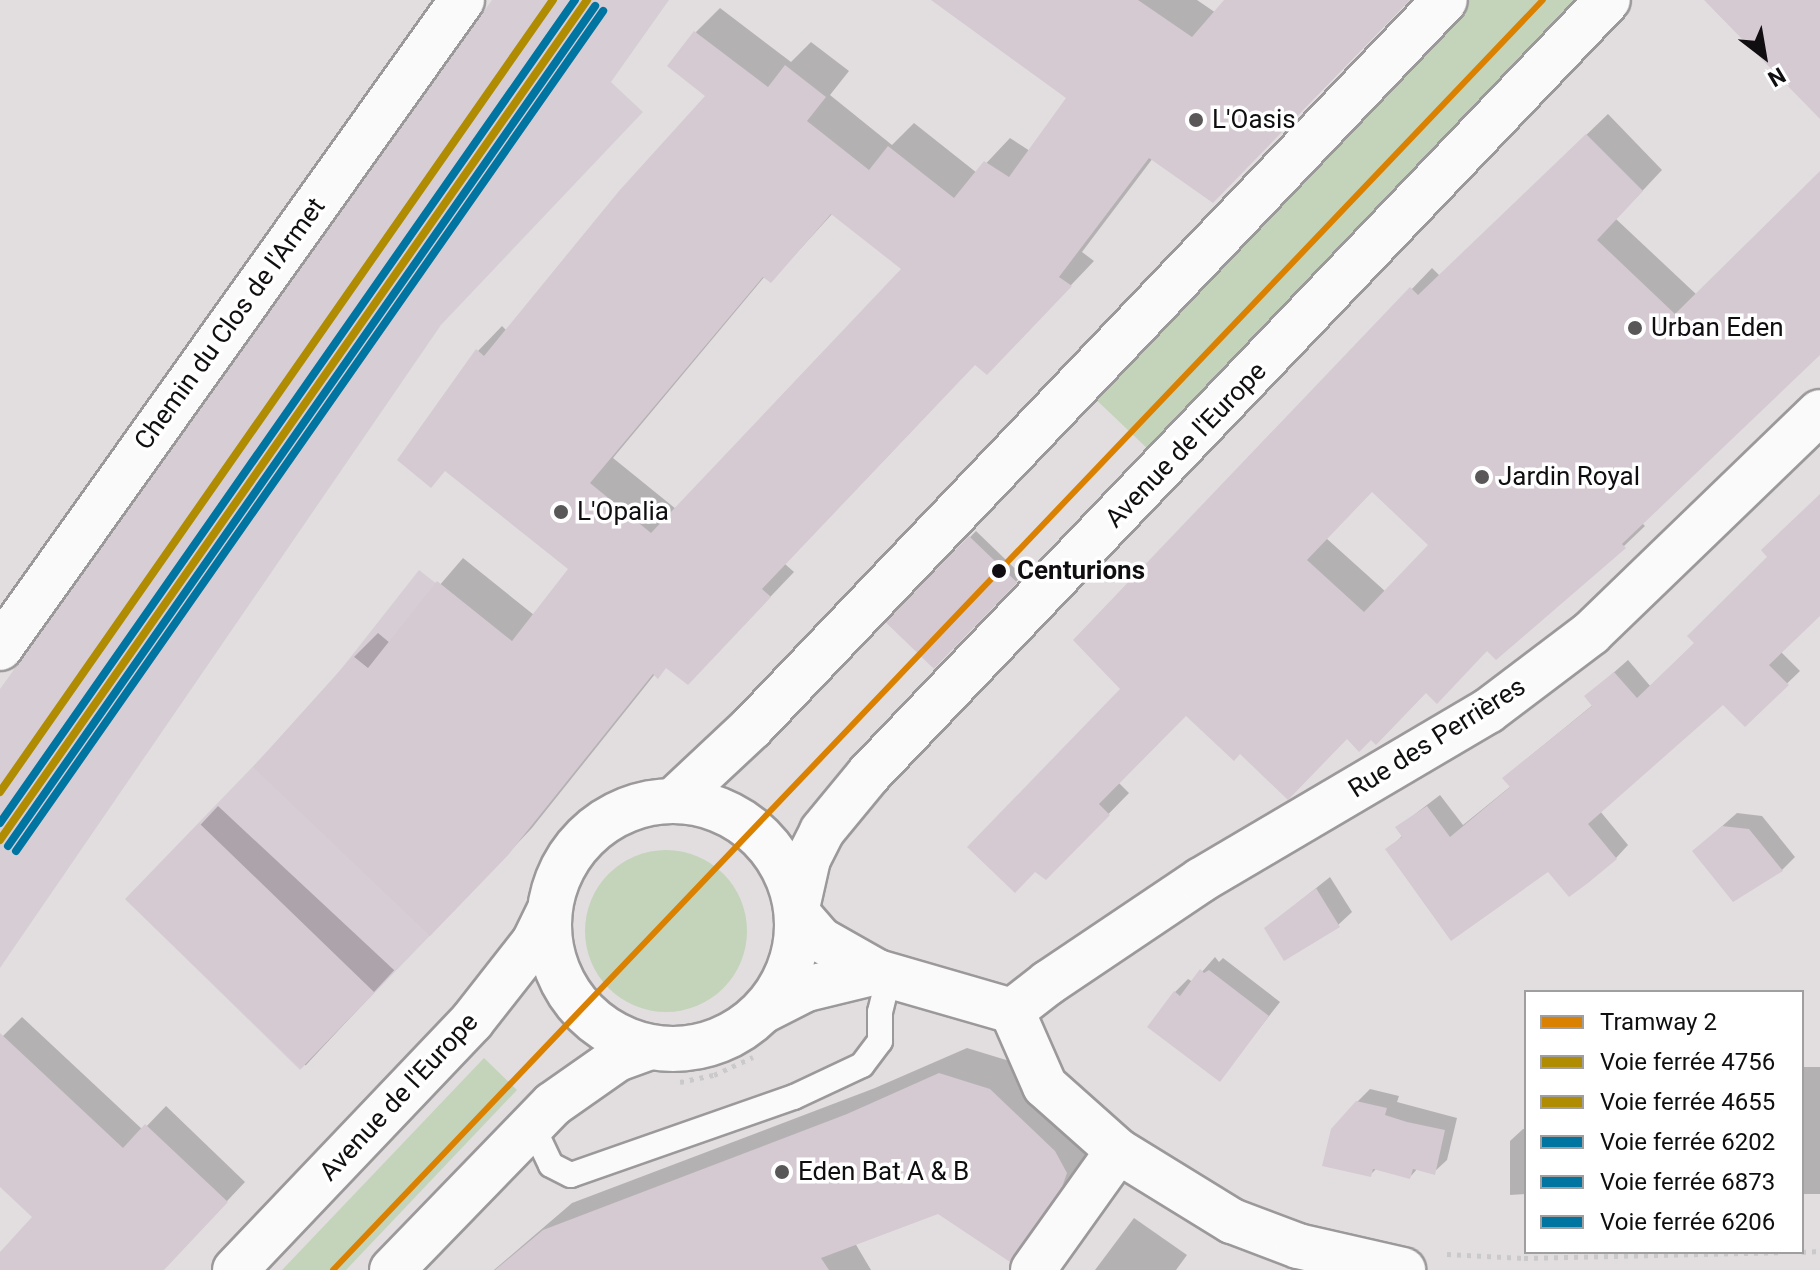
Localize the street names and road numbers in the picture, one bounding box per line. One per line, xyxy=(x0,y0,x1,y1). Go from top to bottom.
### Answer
street label: Chemin du Clos de l'Armet xyxy=(128,192,332,456)
street label: Avenue de l'Europe xyxy=(1099,356,1273,534)
street label: Rue des Perrières xyxy=(1343,671,1531,805)
street label: Avenue de l'Europe xyxy=(313,1007,485,1187)

